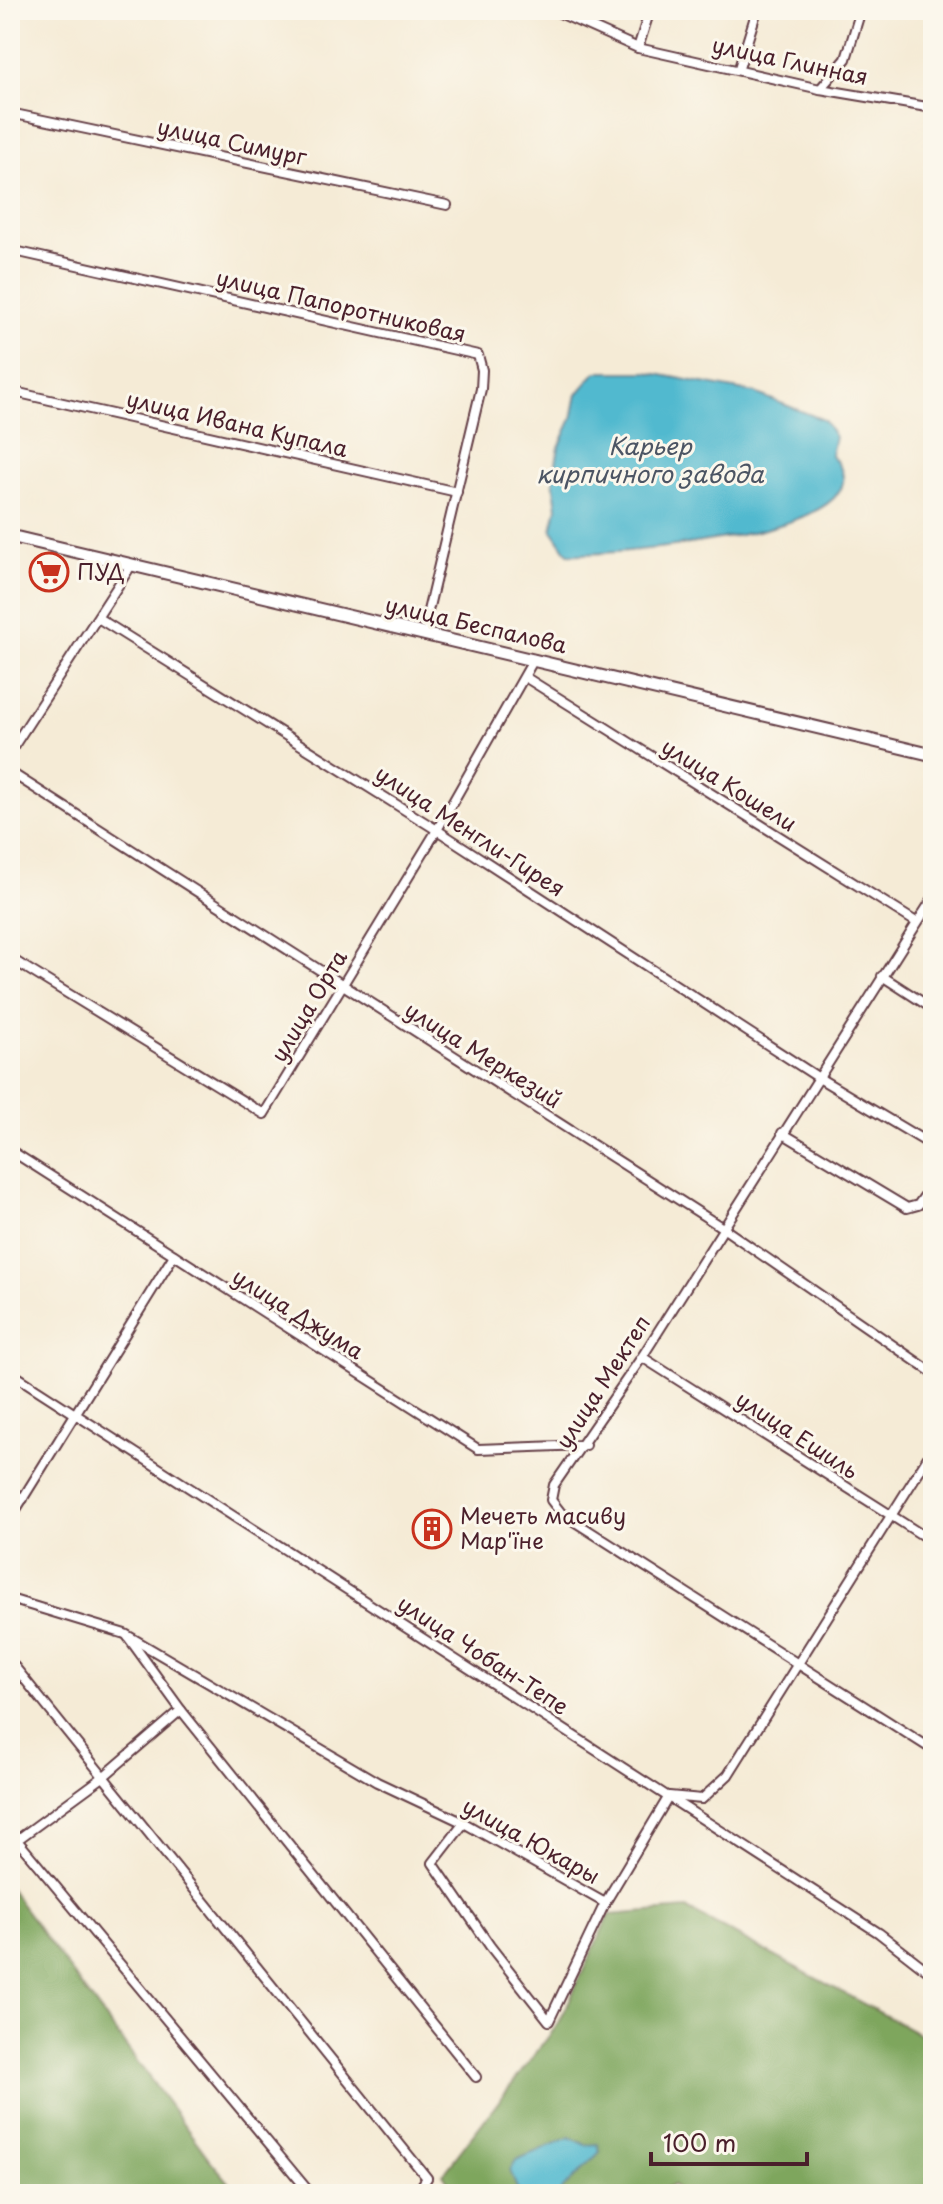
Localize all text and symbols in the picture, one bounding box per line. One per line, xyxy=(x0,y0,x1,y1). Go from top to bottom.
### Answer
street label: улица Глинная xyxy=(709,27,871,92)
street label: улица Симург xyxy=(155,109,311,173)
street label: улица Папоротниковая xyxy=(213,260,470,349)
street label: улица Ивана Купала xyxy=(123,381,351,464)
water label: Карьер кирпичного завода xyxy=(536,427,765,491)
supermarket icon: ПУД xyxy=(28,551,70,593)
place label: ПУД xyxy=(77,554,125,587)
street label: улица Беспалова xyxy=(382,587,571,661)
street label: улица Кошели xyxy=(656,729,804,838)
street label: улица Менгли-Гирея xyxy=(369,756,572,904)
street label: улица Орта xyxy=(261,942,355,1068)
street label: улица Меркезий xyxy=(399,992,568,1115)
street label: улица Джума xyxy=(227,1259,372,1367)
street label: улица Мектеп xyxy=(546,1308,657,1454)
street label: улица Ешиль xyxy=(730,1382,866,1486)
place label: Мечеть масиву Мар'їне xyxy=(460,1498,626,1556)
building icon: Мечеть масиву Мар'їне xyxy=(411,1508,453,1550)
street label: улица Чобан-Тепе xyxy=(392,1586,576,1722)
street label: улица Юкары xyxy=(457,1788,606,1891)
scale bar xyxy=(651,2116,807,2166)
text: 100 m xyxy=(663,2124,736,2160)

